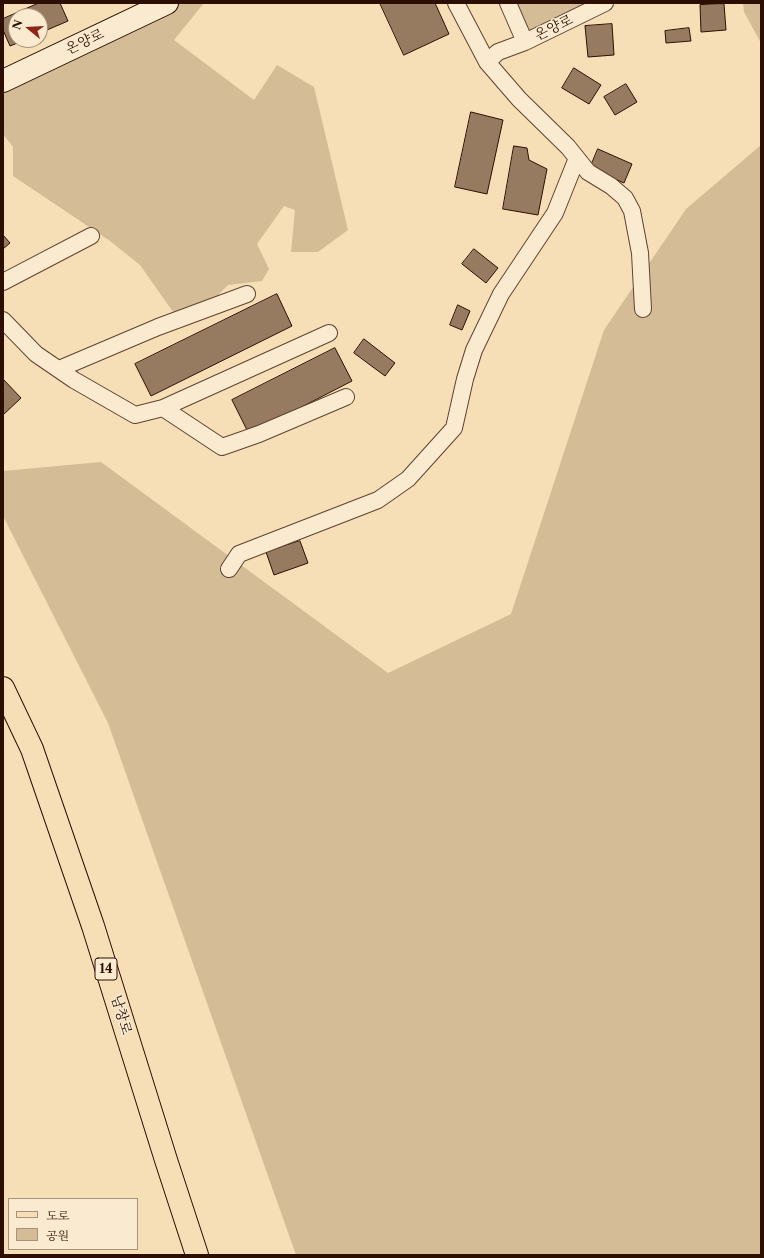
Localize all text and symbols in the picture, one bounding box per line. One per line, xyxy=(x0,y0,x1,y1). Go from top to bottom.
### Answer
north arrow xyxy=(8,8,48,48)
street label: 온양로 xyxy=(532,12,576,44)
text: N xyxy=(9,18,26,31)
street label: 온양로 xyxy=(63,26,107,58)
road number: 14 xyxy=(95,958,117,980)
street label: 남창로 xyxy=(107,993,135,1037)
legend xyxy=(8,1198,138,1250)
text: 도로 xyxy=(46,1208,69,1223)
text: 공원 xyxy=(46,1228,69,1243)

